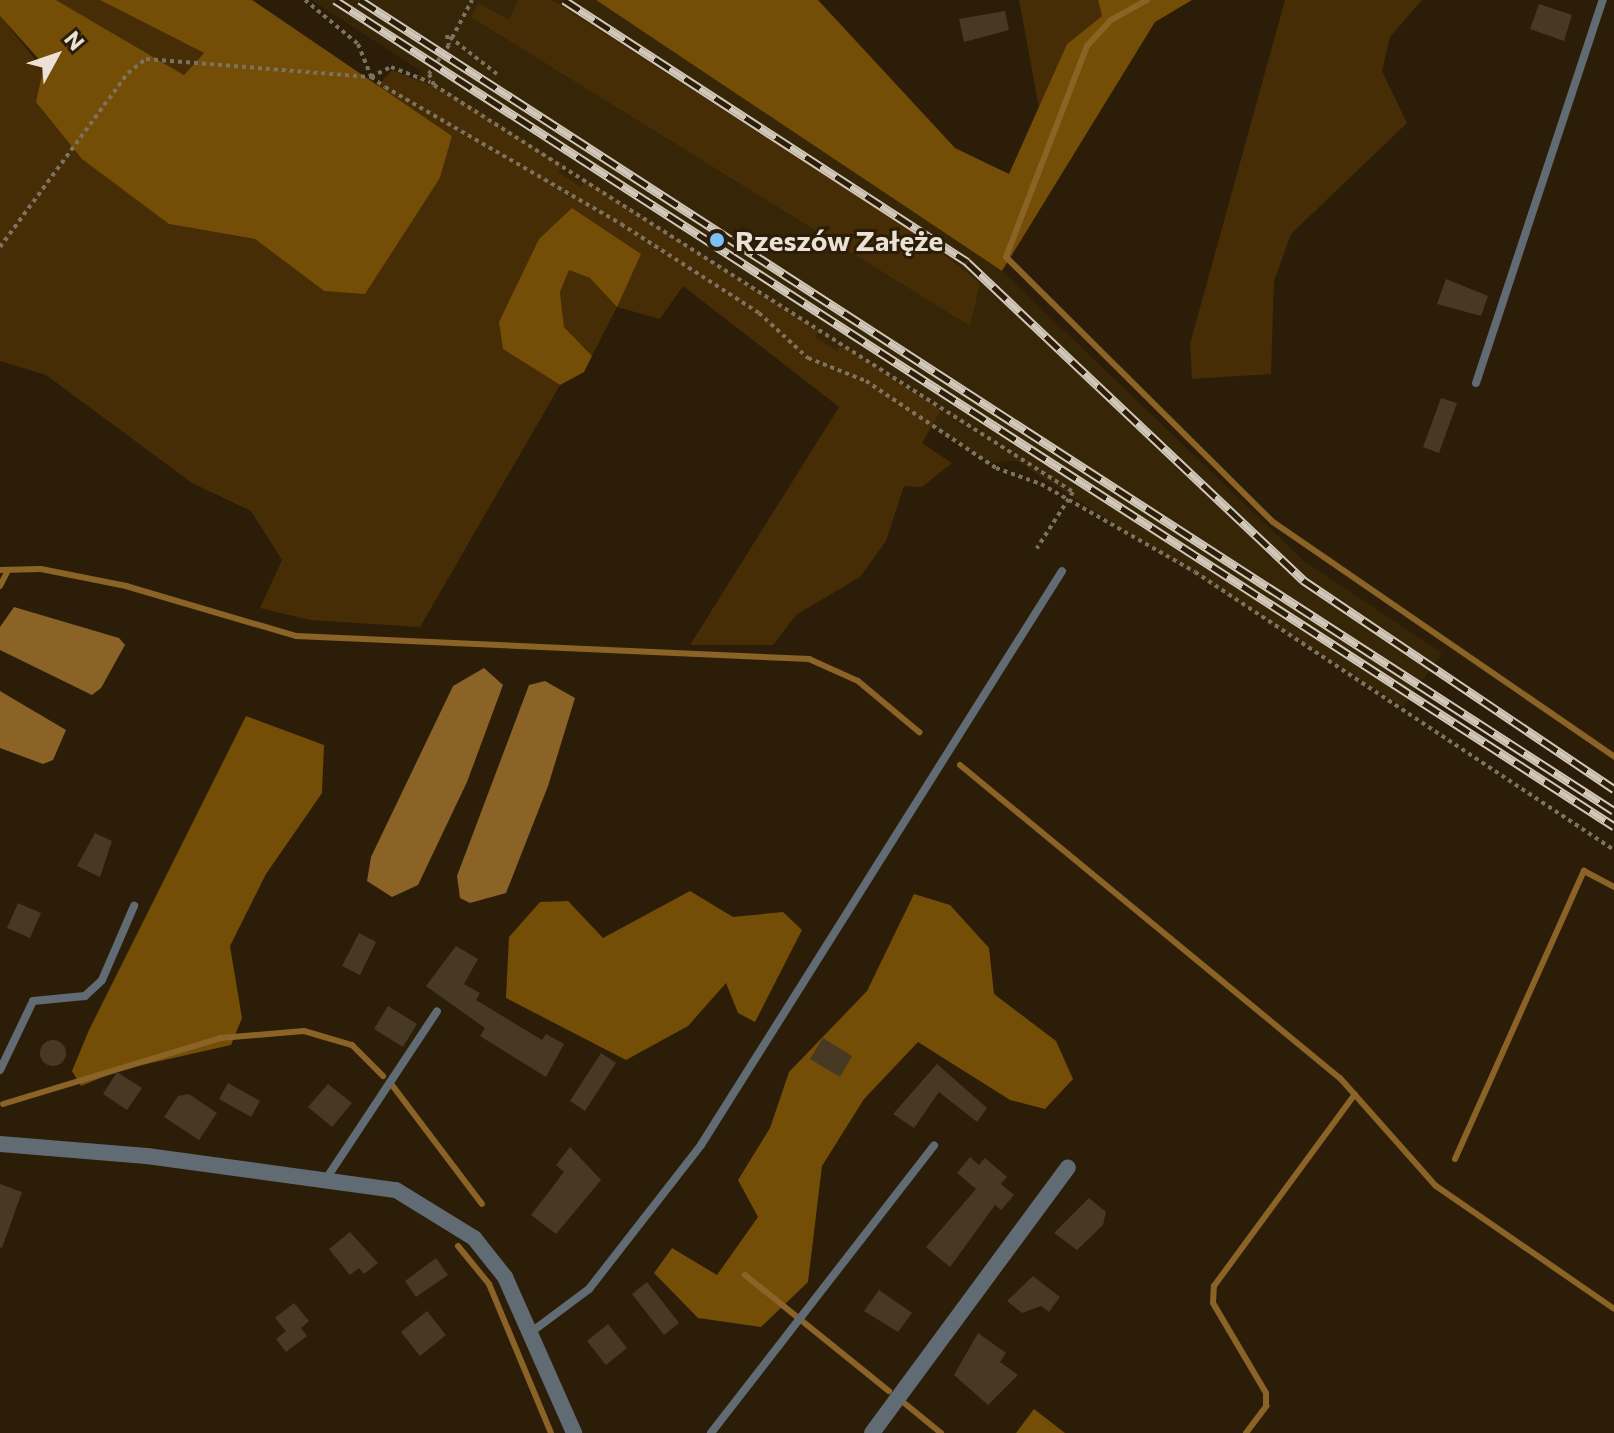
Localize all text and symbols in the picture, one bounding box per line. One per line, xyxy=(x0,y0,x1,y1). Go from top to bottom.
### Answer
north arrow xyxy=(16,16,96,96)
text: N xyxy=(59,25,90,55)
place label: Rzeszów Załęże xyxy=(735,223,943,257)
marker: Rzeszów Załęże xyxy=(706,229,728,251)

